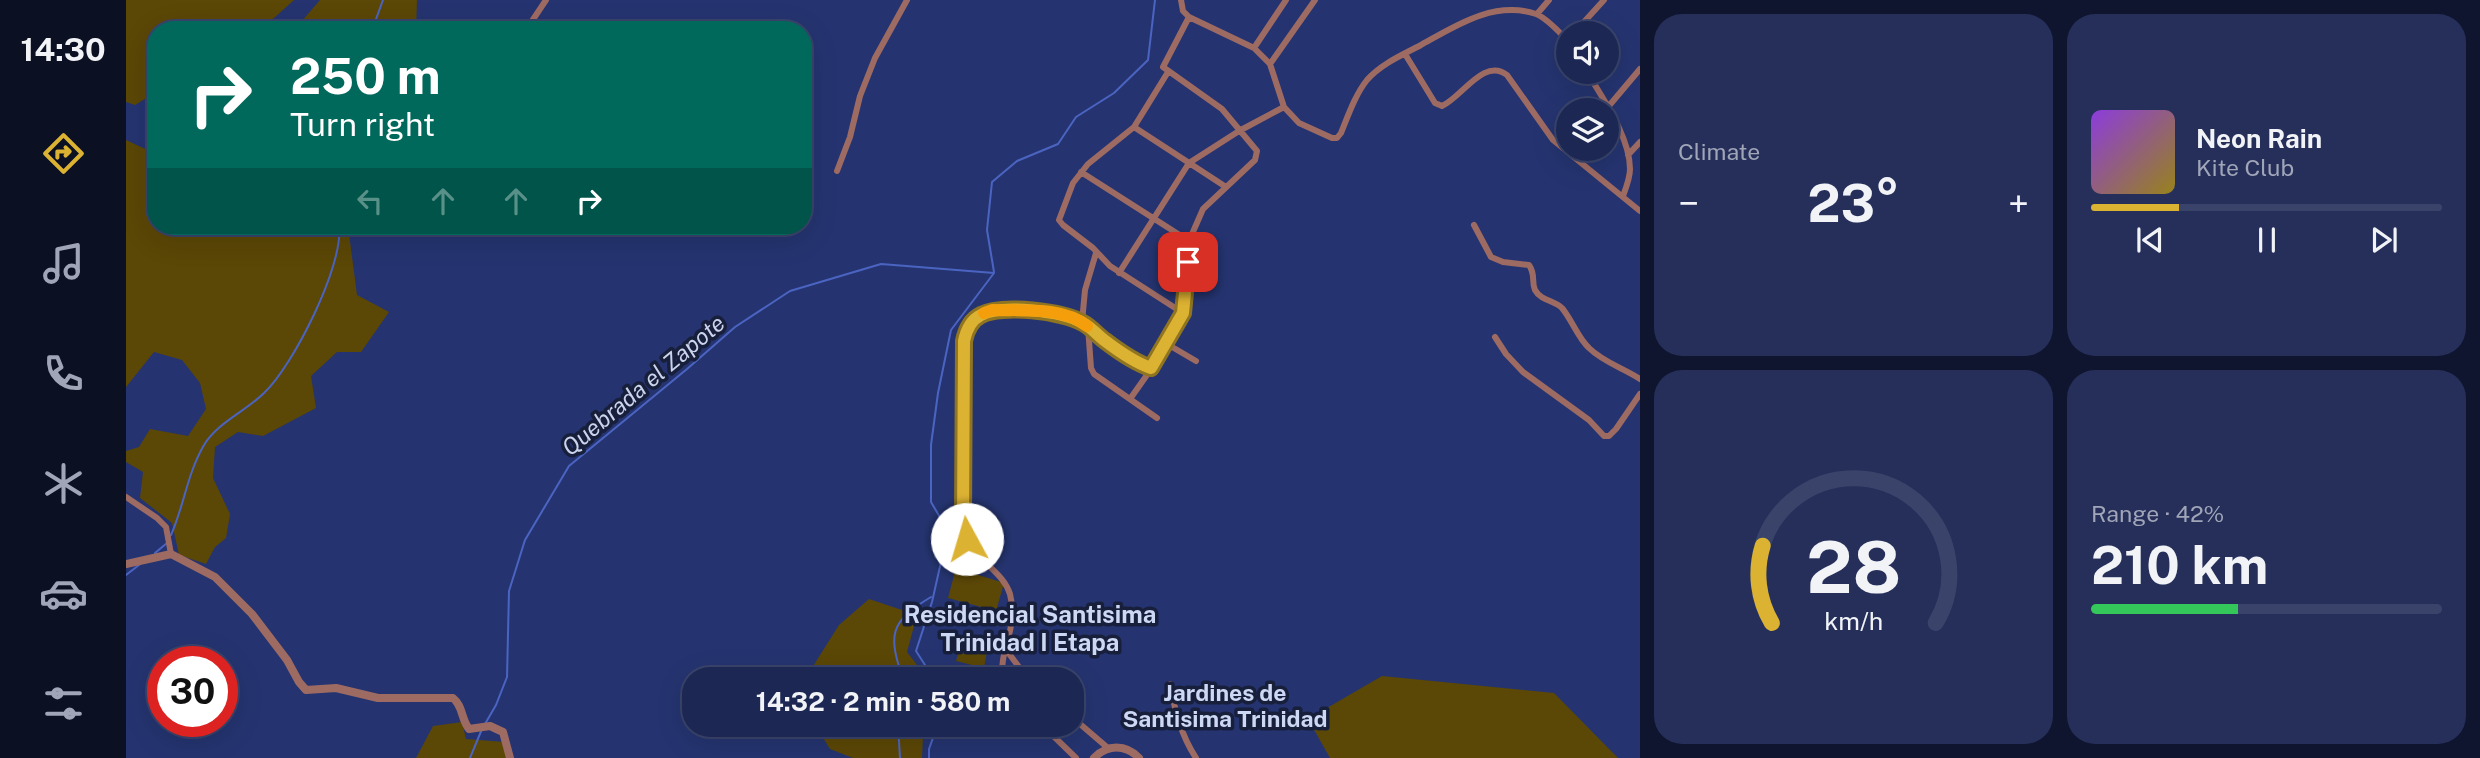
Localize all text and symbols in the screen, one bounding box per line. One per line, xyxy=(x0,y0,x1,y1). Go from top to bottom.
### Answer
map controls xyxy=(1556,21,1619,161)
button: sound xyxy=(1556,21,1619,84)
text: 14:30 xyxy=(20,31,106,68)
text: 250 m xyxy=(290,47,441,105)
icon: right xyxy=(175,49,266,140)
button: layers xyxy=(1556,98,1619,161)
text: Turn right xyxy=(290,106,435,143)
text: Neon Rain xyxy=(2196,123,2322,154)
icon: directions xyxy=(39,129,88,178)
text: Climate xyxy=(1678,138,1760,165)
text: Kite Club xyxy=(2196,154,2294,181)
text: 23° xyxy=(1807,173,1900,234)
text: − xyxy=(1678,181,1699,226)
text: + xyxy=(2008,181,2029,226)
icon: left xyxy=(351,182,389,220)
icon: ahead xyxy=(424,182,462,220)
icon: ahead xyxy=(497,182,535,220)
icon: right xyxy=(570,182,608,220)
icon: previous xyxy=(2131,221,2169,259)
icon: pause xyxy=(2248,221,2286,259)
icon: next xyxy=(2365,221,2403,259)
pin xyxy=(1158,232,1218,292)
icon: music xyxy=(39,239,88,288)
icon: arrive xyxy=(1169,243,1207,281)
water label: Quebrada el Zapote xyxy=(556,309,730,461)
icon: phone xyxy=(39,349,88,398)
icon: climate xyxy=(39,459,88,508)
text: Range · 42% xyxy=(2091,500,2224,527)
position arrow xyxy=(930,502,1004,576)
text: 28 xyxy=(1806,524,1901,609)
text: 210 km xyxy=(2091,535,2268,596)
icon: car xyxy=(39,569,88,618)
district label: Residencial Santisima Trinidad I Etapa xyxy=(904,600,1156,656)
text: km/h xyxy=(1824,606,1883,636)
speed limit sign: 30 xyxy=(147,646,238,737)
icon: filters xyxy=(39,679,88,728)
district label: Jardines de Santisima Trinidad xyxy=(1122,679,1328,732)
text: 14:32 · 2 min · 580 m xyxy=(756,686,1010,717)

